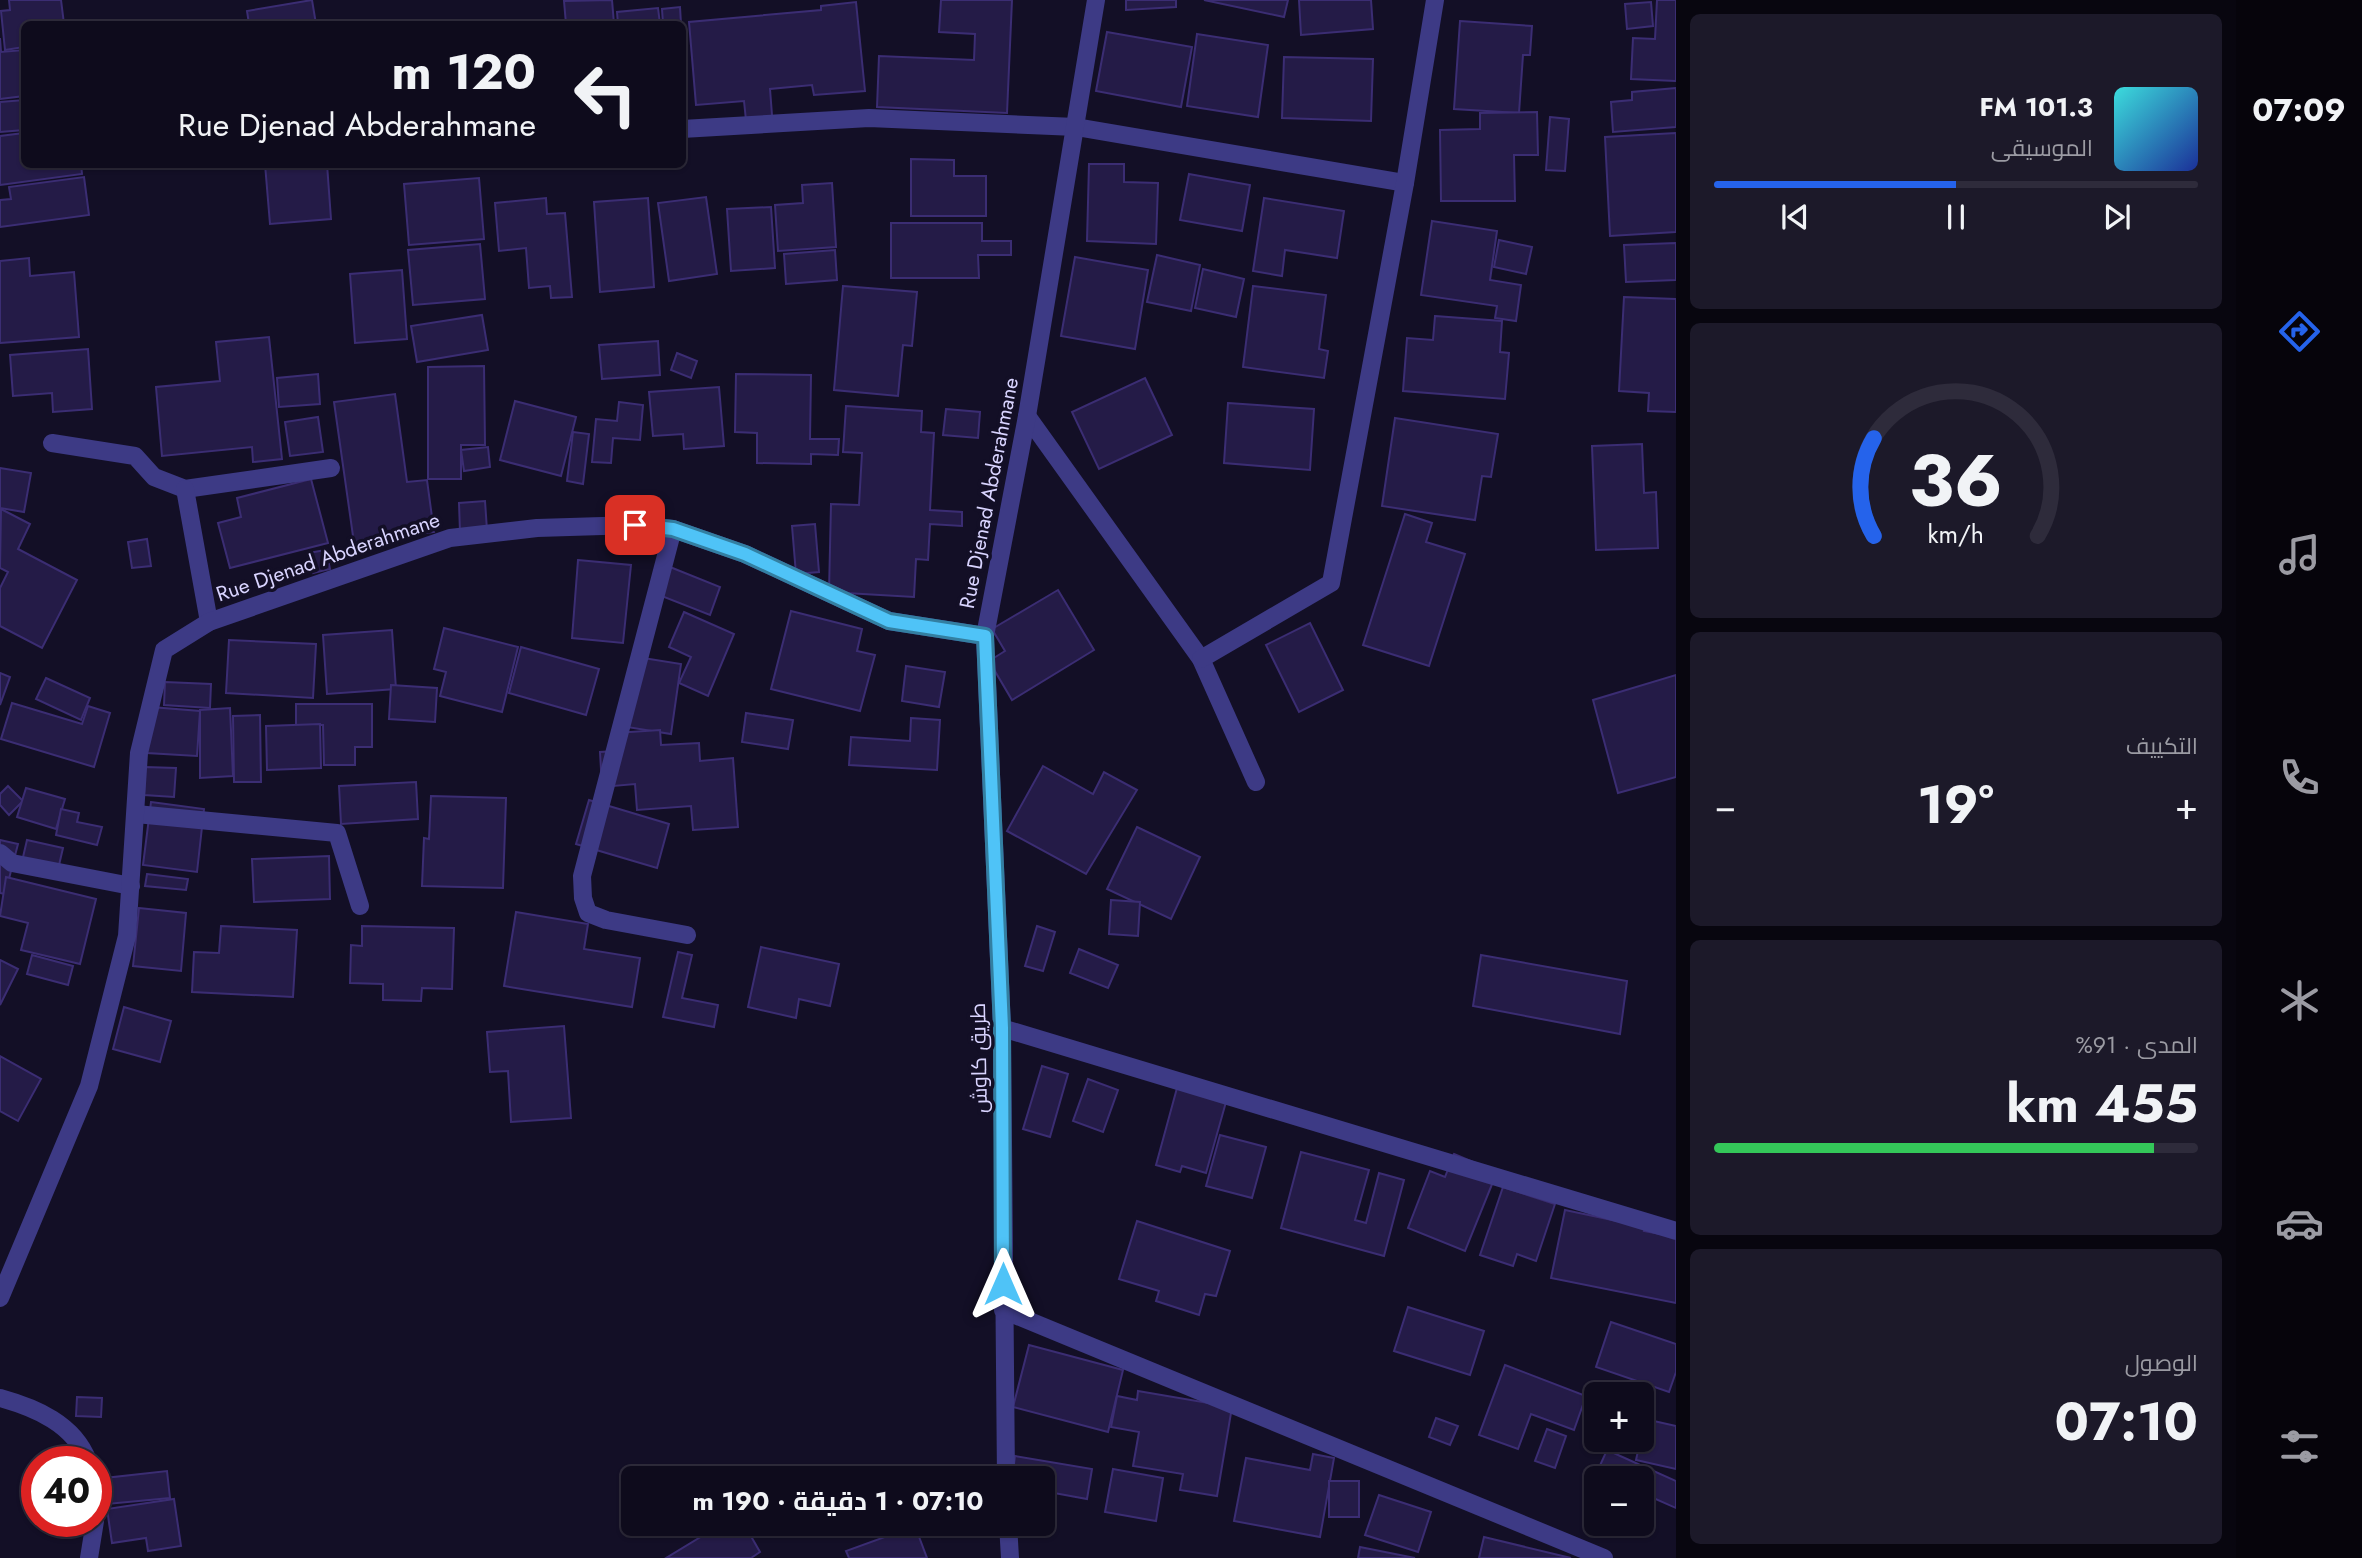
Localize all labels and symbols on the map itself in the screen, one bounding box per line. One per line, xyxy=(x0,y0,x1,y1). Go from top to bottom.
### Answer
street label: Rue Djenad Abderahmane xyxy=(952,375,1026,611)
pin xyxy=(605,495,665,555)
street label: Rue Djenad Abderahmane xyxy=(212,505,444,609)
street label: طريق كاوش xyxy=(963,1003,995,1113)
position arrow xyxy=(966,1247,1040,1321)
speed limit sign: 40 xyxy=(21,1446,112,1537)

